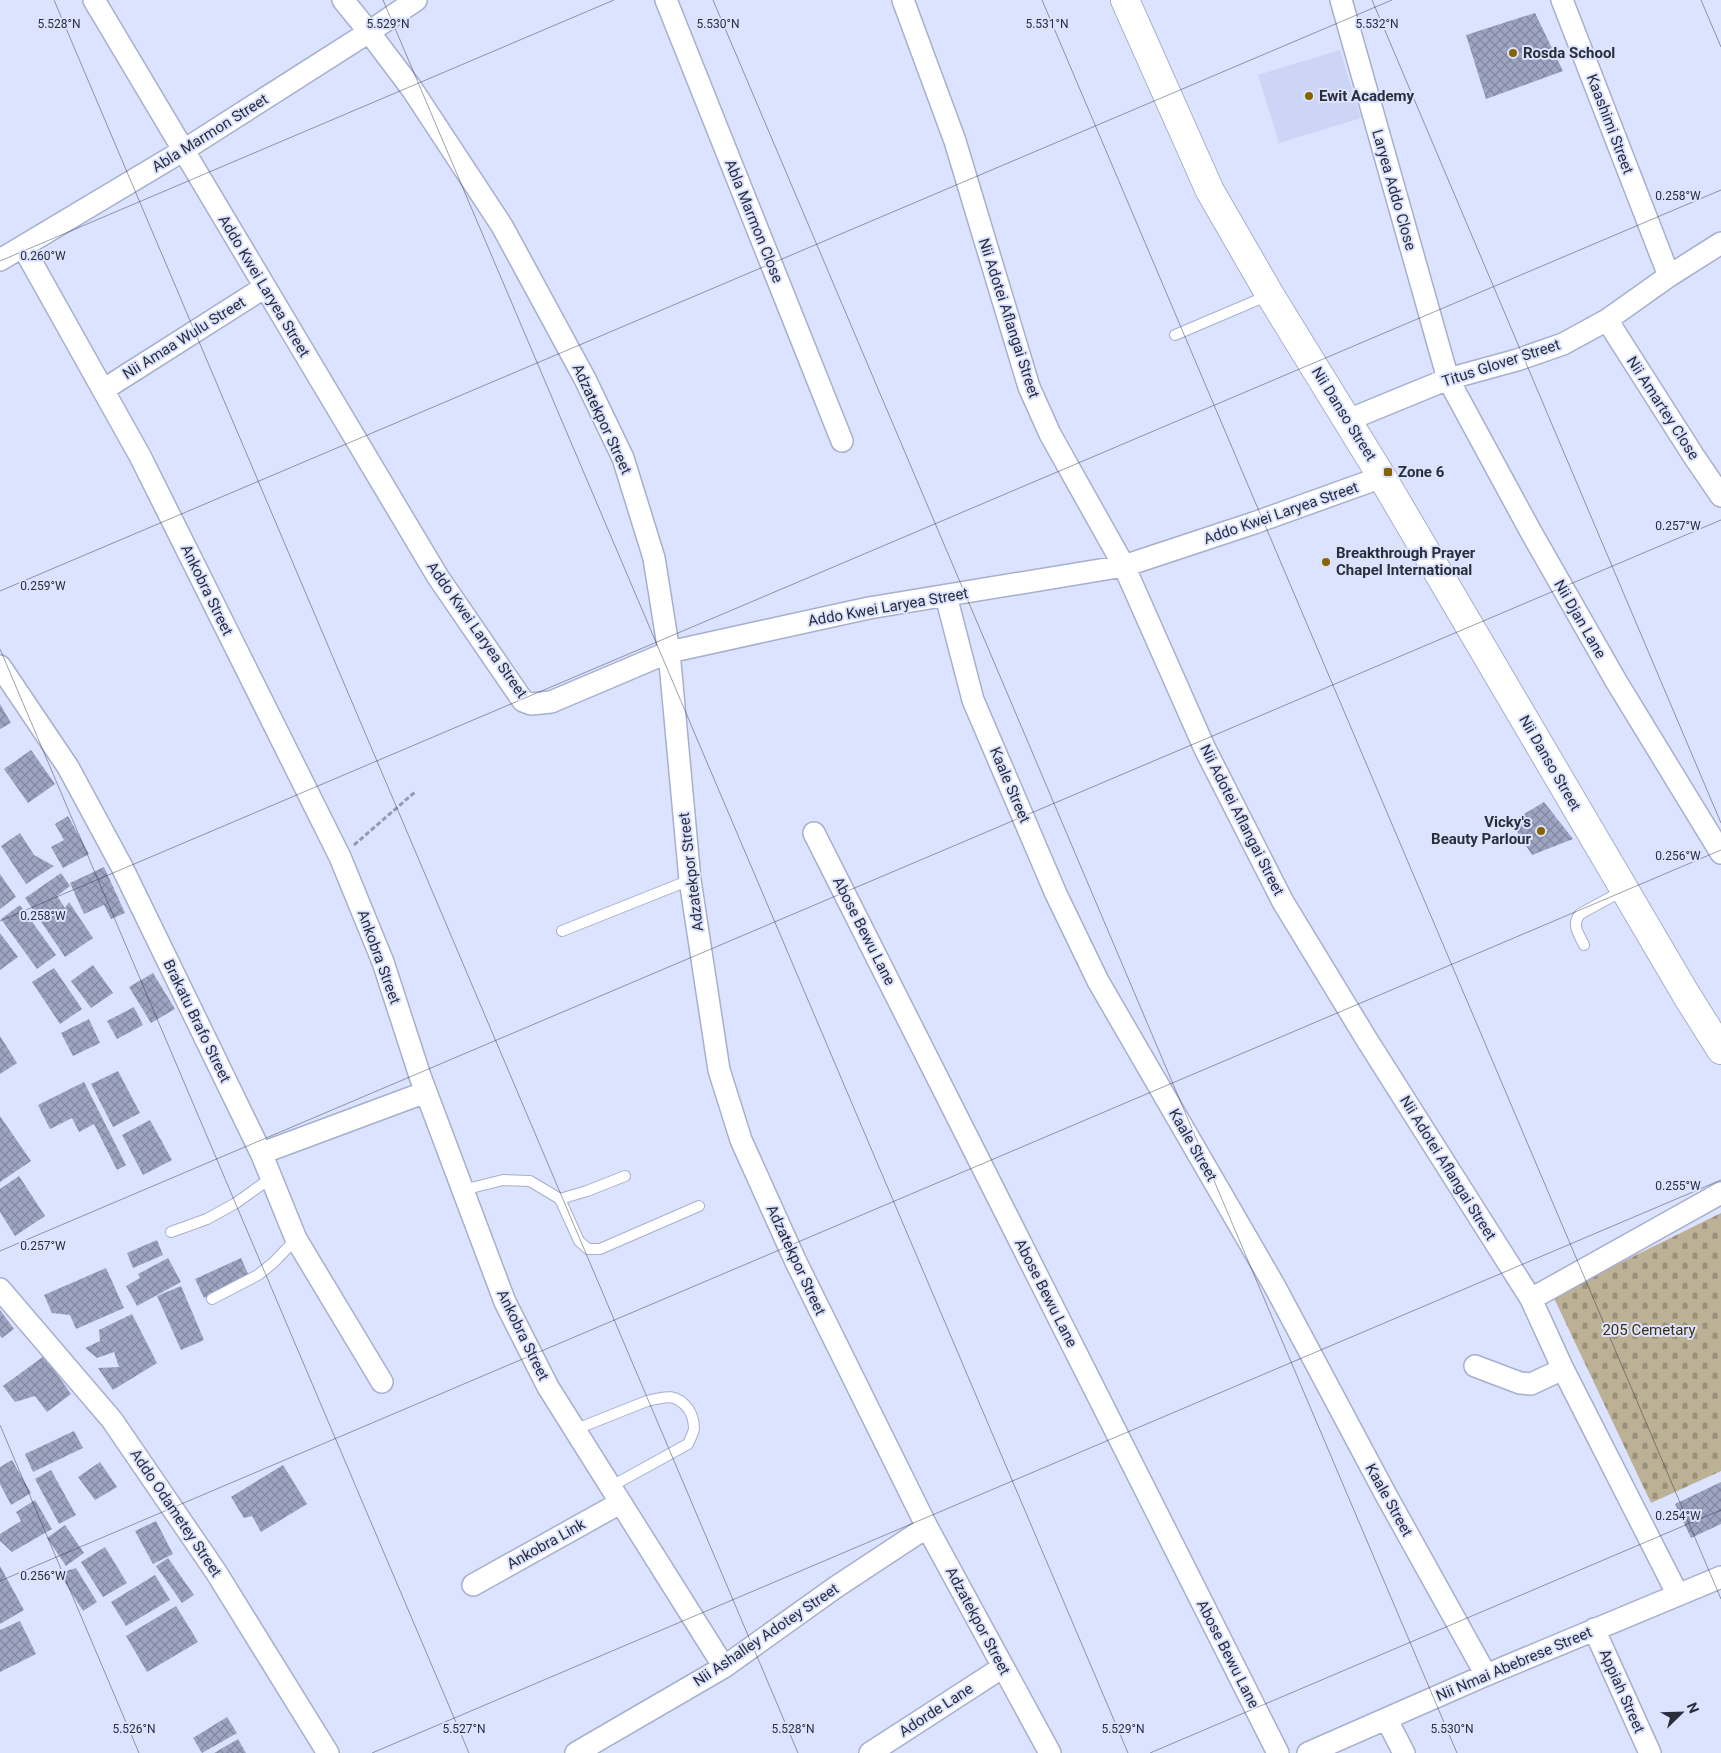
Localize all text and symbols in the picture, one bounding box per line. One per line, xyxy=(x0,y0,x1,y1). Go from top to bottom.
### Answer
text: 5.528°N xyxy=(37,17,81,31)
text: 5.529°N xyxy=(366,17,410,31)
text: 5.530°N xyxy=(696,17,740,31)
text: 5.531°N xyxy=(1025,17,1069,31)
text: 5.532°N xyxy=(1355,17,1399,31)
place label: Rosda School xyxy=(1523,44,1615,62)
marker: Rosda School xyxy=(1507,47,1519,59)
street label: Kaashimi Street xyxy=(1583,72,1637,177)
place label: Ewit Academy xyxy=(1319,87,1415,105)
street label: Abla Marmon Street xyxy=(149,90,271,176)
marker: Ewit Academy xyxy=(1303,90,1315,102)
street label: Laryea Addo Close xyxy=(1368,127,1420,253)
street label: Abla Marmon Close xyxy=(721,157,787,285)
text: 0.258°W xyxy=(1655,189,1701,203)
street label: Addo Kwei Laryea Street xyxy=(214,212,314,360)
street label: Nii Adotei Aflangai Street xyxy=(975,236,1043,400)
text: 0.260°W xyxy=(20,249,66,263)
street label: Nii Amaa Wulu Street xyxy=(119,293,249,383)
street label: Titus Glover Street xyxy=(1440,335,1562,391)
street label: Nii Amartey Close xyxy=(1623,353,1703,463)
street label: Adzatekpor Street xyxy=(569,361,635,477)
street label: Nii Danso Street xyxy=(1308,364,1380,464)
place label: Zone 6 xyxy=(1398,463,1445,481)
marker: Zone 6 xyxy=(1382,466,1394,478)
street label: Addo Kwei Laryea Street xyxy=(1201,478,1361,548)
text: 0.257°W xyxy=(1655,519,1701,533)
street label: Ankobra Street xyxy=(177,542,237,638)
place label: Breakthrough Prayer Chapel International xyxy=(1336,544,1476,579)
marker: Breakthrough Prayer Chapel International xyxy=(1320,556,1332,568)
street label: Addo Kwei Laryea Street xyxy=(423,558,531,702)
street label: Nii Djan Lane xyxy=(1550,576,1610,662)
text: 0.259°W xyxy=(20,579,66,593)
street label: Addo Kwei Laryea Street xyxy=(806,584,970,630)
street label: Nii Danso Street xyxy=(1515,712,1585,814)
street label: Nii Adotei Aflangai Street xyxy=(1196,742,1288,899)
street label: Kaale Street xyxy=(986,744,1034,826)
street label: Adzatekpor Street xyxy=(675,811,707,932)
place label: Vicky's Beauty Parlour xyxy=(1431,813,1531,848)
marker: Vicky's Beauty Parlour xyxy=(1535,825,1547,837)
text: 0.256°W xyxy=(1655,849,1701,863)
street label: Abose Bewu Lane xyxy=(829,874,899,988)
street label: Ankobra Street xyxy=(354,907,404,1007)
text: 0.258°W xyxy=(20,909,66,923)
street label: Brakatu Brafo Street xyxy=(159,957,235,1085)
street label: Nii Adotei Aflangai Street xyxy=(1396,1092,1500,1244)
street label: Kaale Street xyxy=(1165,1106,1221,1184)
text: 0.255°W xyxy=(1655,1179,1701,1193)
street label: Adzatekpor Street xyxy=(763,1202,829,1318)
street label: Abose Bewu Lane xyxy=(1011,1236,1081,1350)
text: 0.257°W xyxy=(20,1239,66,1253)
street label: Ankobra Street xyxy=(493,1287,553,1383)
park label: 205 Cemetary xyxy=(1602,1321,1696,1339)
street label: Addo Odametey Street xyxy=(127,1446,226,1580)
street label: Kaale Street xyxy=(1362,1460,1416,1540)
text: 0.254°W xyxy=(1655,1509,1701,1523)
street label: Ankobra Link xyxy=(504,1515,589,1573)
street label: Adzatekpor Street xyxy=(942,1564,1014,1678)
text: 0.256°W xyxy=(20,1569,66,1583)
street label: Nii Ashalley Adotey Street xyxy=(690,1580,842,1690)
street label: Abose Bewu Lane xyxy=(1193,1597,1263,1711)
street label: Nii Nmai Abebrese Street xyxy=(1433,1623,1595,1705)
street label: Appiah Street xyxy=(1595,1646,1649,1736)
street label: Adorde Lane xyxy=(896,1679,976,1741)
north arrow xyxy=(1656,1688,1706,1738)
text: N xyxy=(1684,1700,1702,1716)
text: 5.526°N xyxy=(112,1722,156,1736)
text: 5.527°N xyxy=(442,1722,486,1736)
text: 5.528°N xyxy=(771,1722,815,1736)
text: 5.529°N xyxy=(1101,1722,1145,1736)
text: 5.530°N xyxy=(1430,1722,1474,1736)

